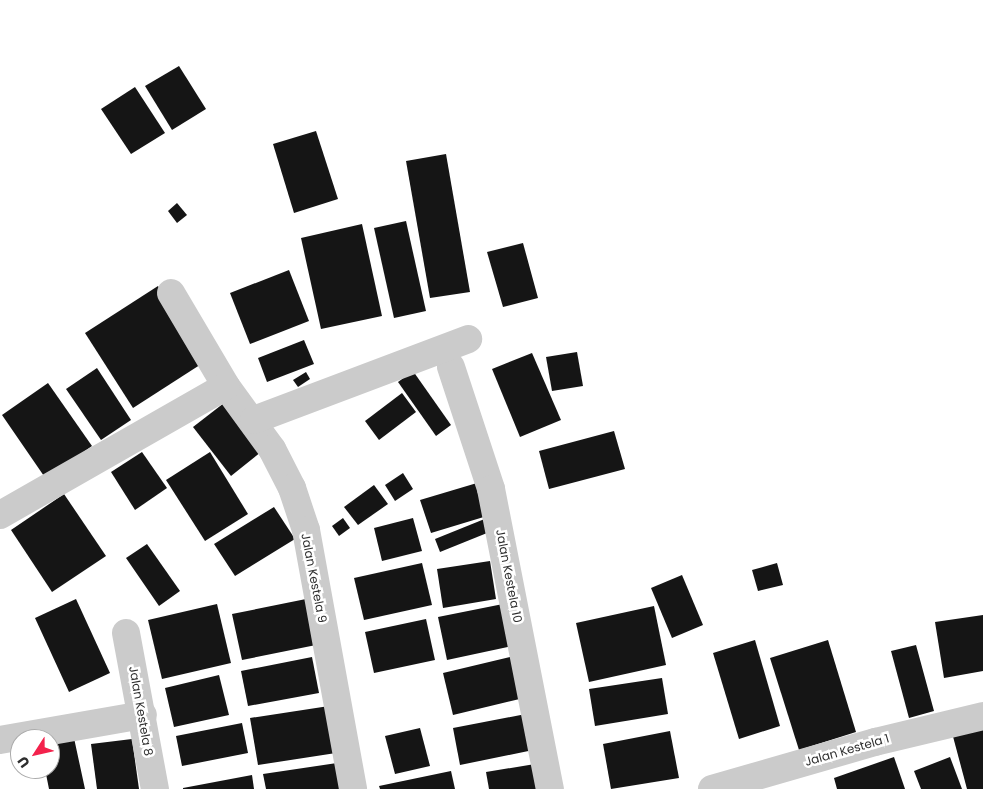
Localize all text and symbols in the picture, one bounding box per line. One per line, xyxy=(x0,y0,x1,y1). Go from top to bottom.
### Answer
street label: Jalan Kestela 10 xyxy=(493,528,525,624)
street label: Jalan Kestela 9 xyxy=(298,532,330,624)
street label: Jalan Kestela 8 xyxy=(126,665,156,757)
north arrow xyxy=(10,729,60,779)
street label: Jalan Kestela 1 xyxy=(803,731,891,769)
text: U xyxy=(13,752,35,772)

